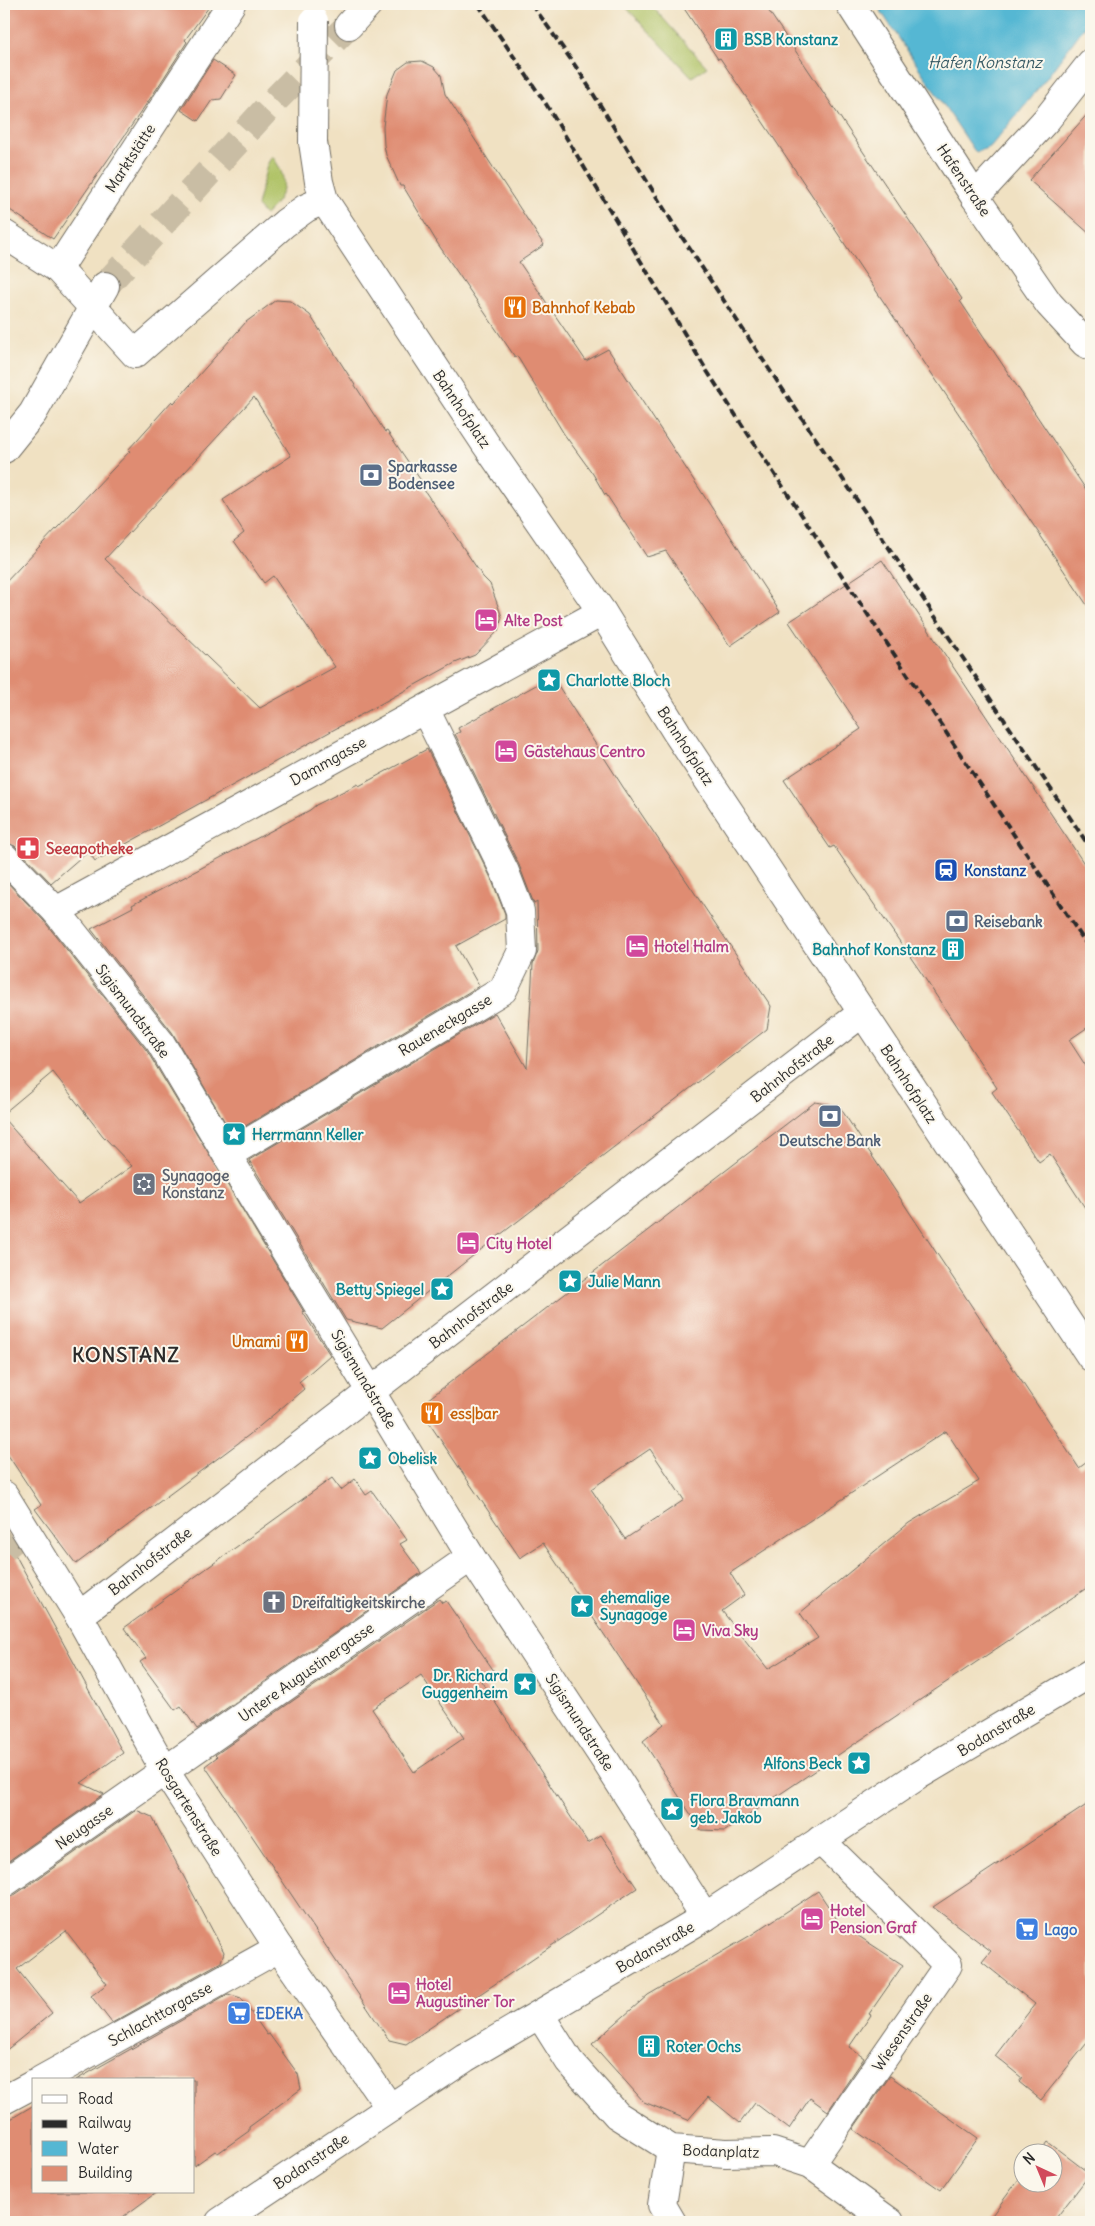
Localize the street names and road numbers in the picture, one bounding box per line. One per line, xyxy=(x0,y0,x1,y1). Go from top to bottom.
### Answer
street label: Marktstätte xyxy=(101,120,159,196)
street label: Hafenstraße xyxy=(933,140,995,220)
street label: Bahnhofplatz xyxy=(429,366,495,452)
street label: Bahnhofplatz xyxy=(653,703,719,789)
street label: Dammgasse xyxy=(287,732,369,790)
street label: Sigismundstraße xyxy=(92,960,174,1062)
street label: Raueneckgasse xyxy=(395,990,495,1060)
street label: Bahnhofstraße xyxy=(747,1030,837,1106)
street label: Bahnhofplatz xyxy=(876,1041,942,1127)
street label: Bahnhofstraße xyxy=(425,1277,517,1353)
street label: Sigismundstraße xyxy=(327,1326,401,1432)
street label: Bahnhofstraße xyxy=(105,1523,195,1599)
street label: Untere Augustinergasse xyxy=(235,1618,377,1726)
street label: Sigismundstraße xyxy=(541,1670,619,1774)
street label: Bodanstraße xyxy=(954,1699,1038,1761)
street label: Rosgartenstraße xyxy=(151,1754,227,1860)
street label: Neugasse xyxy=(52,1800,116,1854)
street label: Bodanstraße xyxy=(613,1917,697,1977)
street label: Schlachttorgasse xyxy=(105,1978,215,2050)
street label: Wiesenstraße xyxy=(868,1989,936,2075)
street label: Bodanstraße xyxy=(270,2129,352,2193)
street label: Bodanplatz xyxy=(682,2140,760,2162)

